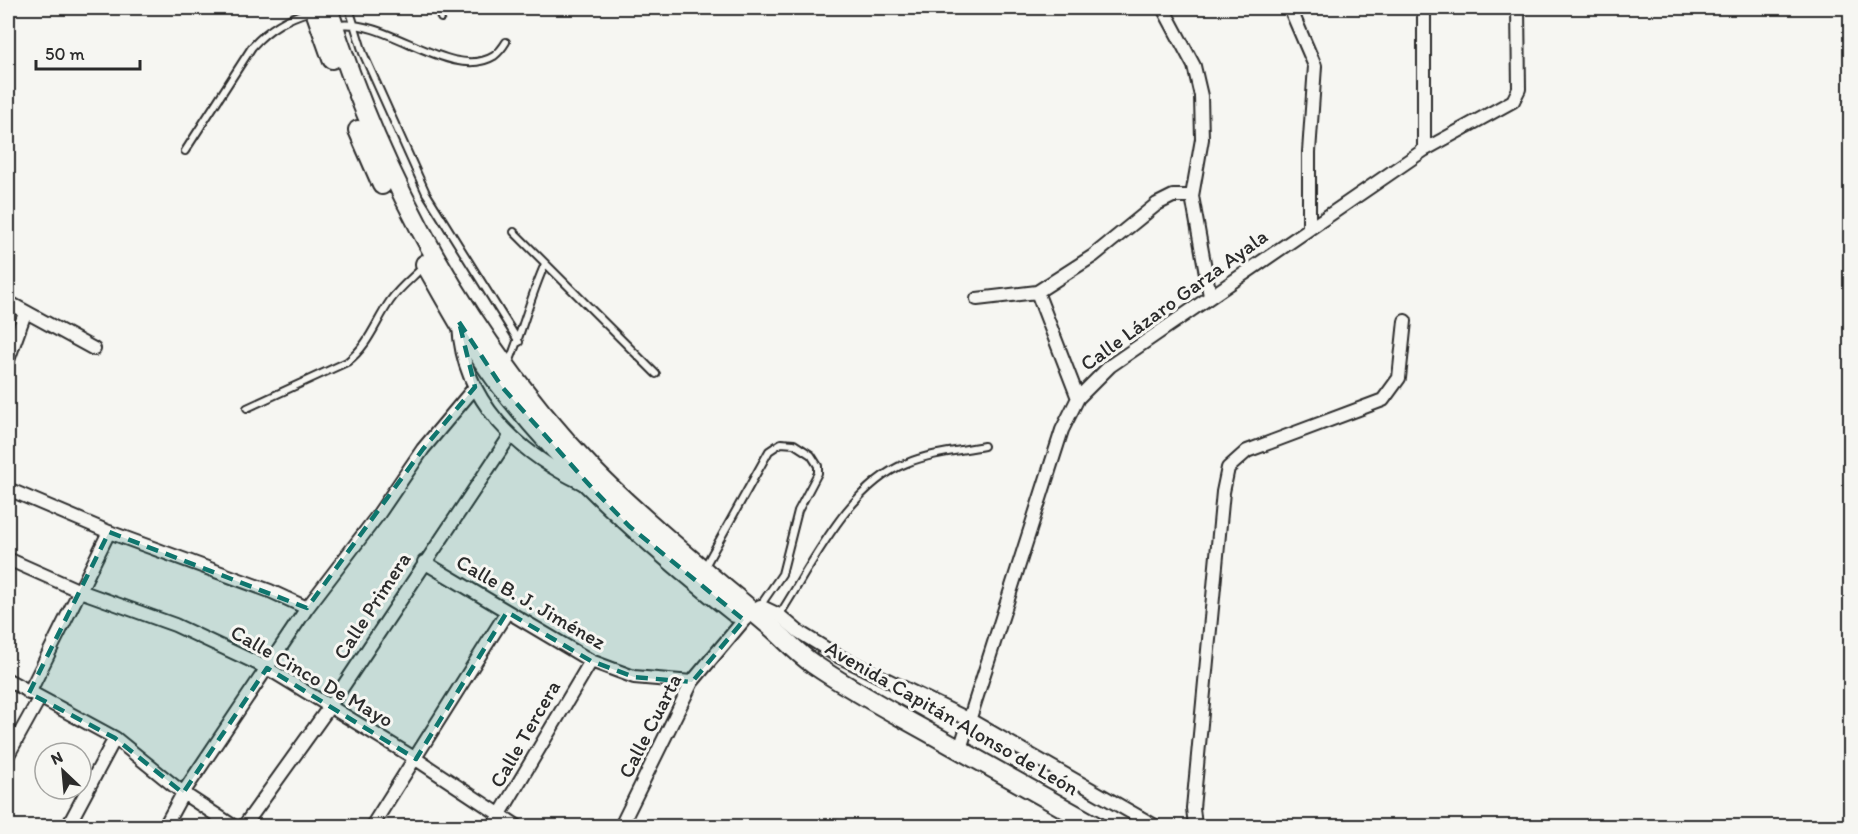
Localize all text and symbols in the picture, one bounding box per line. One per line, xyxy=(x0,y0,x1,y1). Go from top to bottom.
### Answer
scale bar xyxy=(36,33,140,71)
text: 50 m xyxy=(45,43,85,65)
street label: Calle Lázaro Garza Ayala xyxy=(1075,223,1272,376)
street label: Calle Primera xyxy=(328,547,415,664)
street label: Calle B. J. Jiménez xyxy=(452,549,611,655)
street label: Calle Cinco De Mayo xyxy=(226,619,398,732)
street label: Avenida Capitán Alonso de León xyxy=(821,635,1083,800)
street label: Calle Cuarta xyxy=(613,669,687,782)
street label: Calle Tercera xyxy=(484,676,565,792)
north arrow xyxy=(33,741,93,801)
text: N xyxy=(48,747,66,769)

